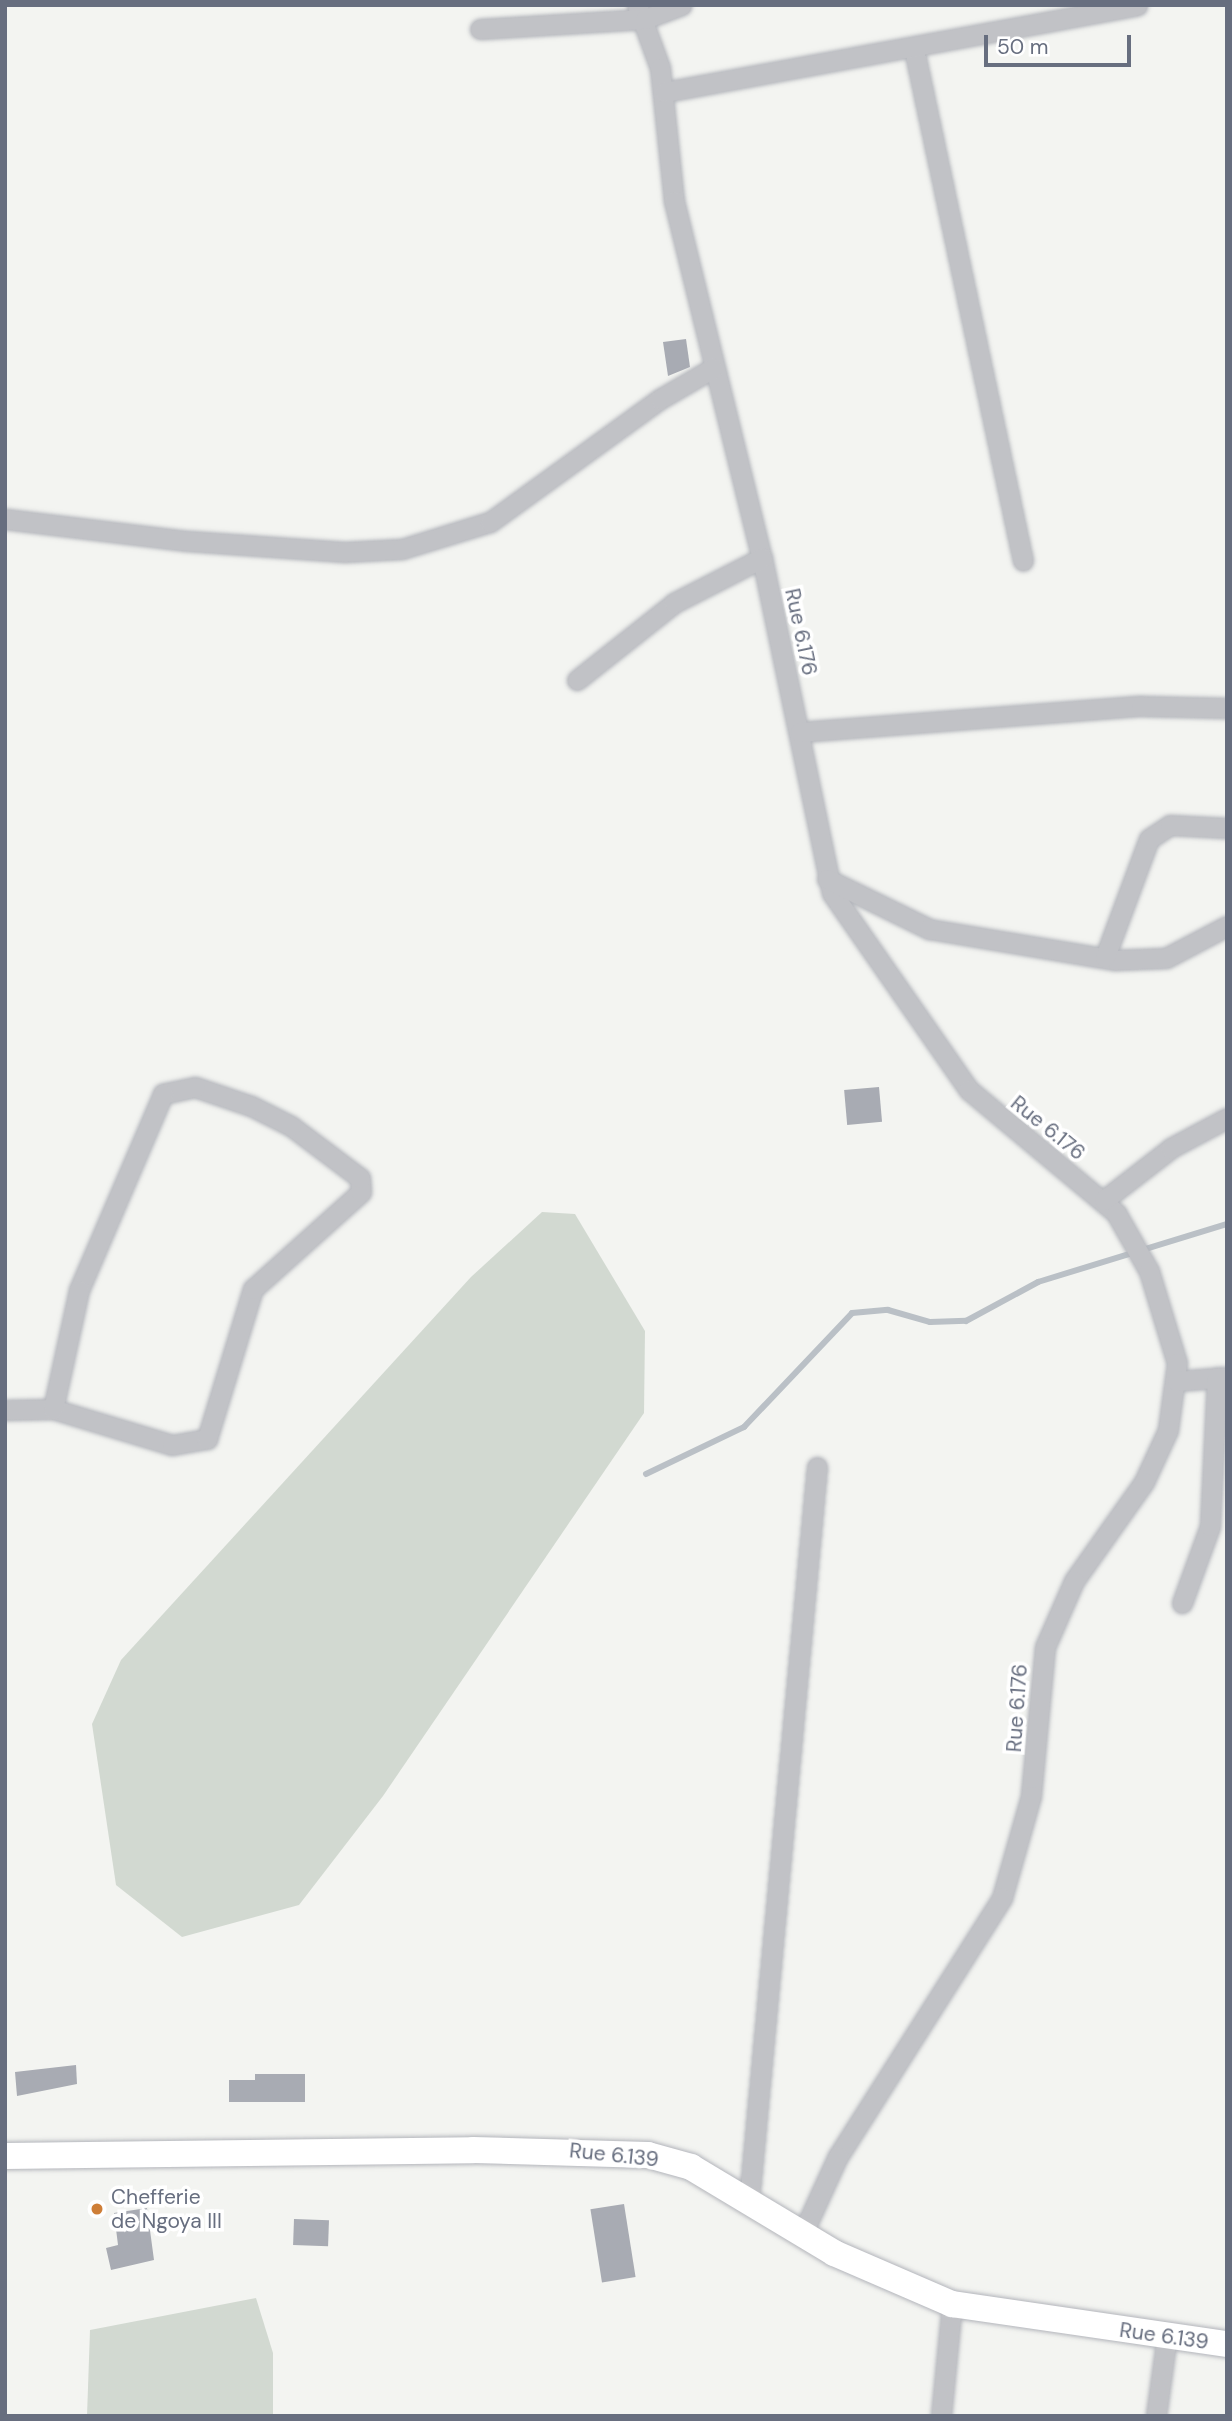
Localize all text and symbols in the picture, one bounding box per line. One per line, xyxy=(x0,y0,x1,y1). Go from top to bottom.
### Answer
scale bar xyxy=(987,21,1134,65)
text: 50 m xyxy=(997,33,1048,61)
street label: Rue 6.176 xyxy=(779,586,823,678)
street label: Rue 6.176 xyxy=(1006,1090,1090,1166)
street label: Rue 6.176 xyxy=(1001,1663,1033,1753)
street label: Rue 6.139 xyxy=(568,2138,660,2172)
place label: Chefferie de Ngoya III xyxy=(111,2184,222,2234)
marker: Chefferie de Ngoya III xyxy=(89,2201,105,2217)
street label: Rue 6.139 xyxy=(1118,2317,1210,2355)

